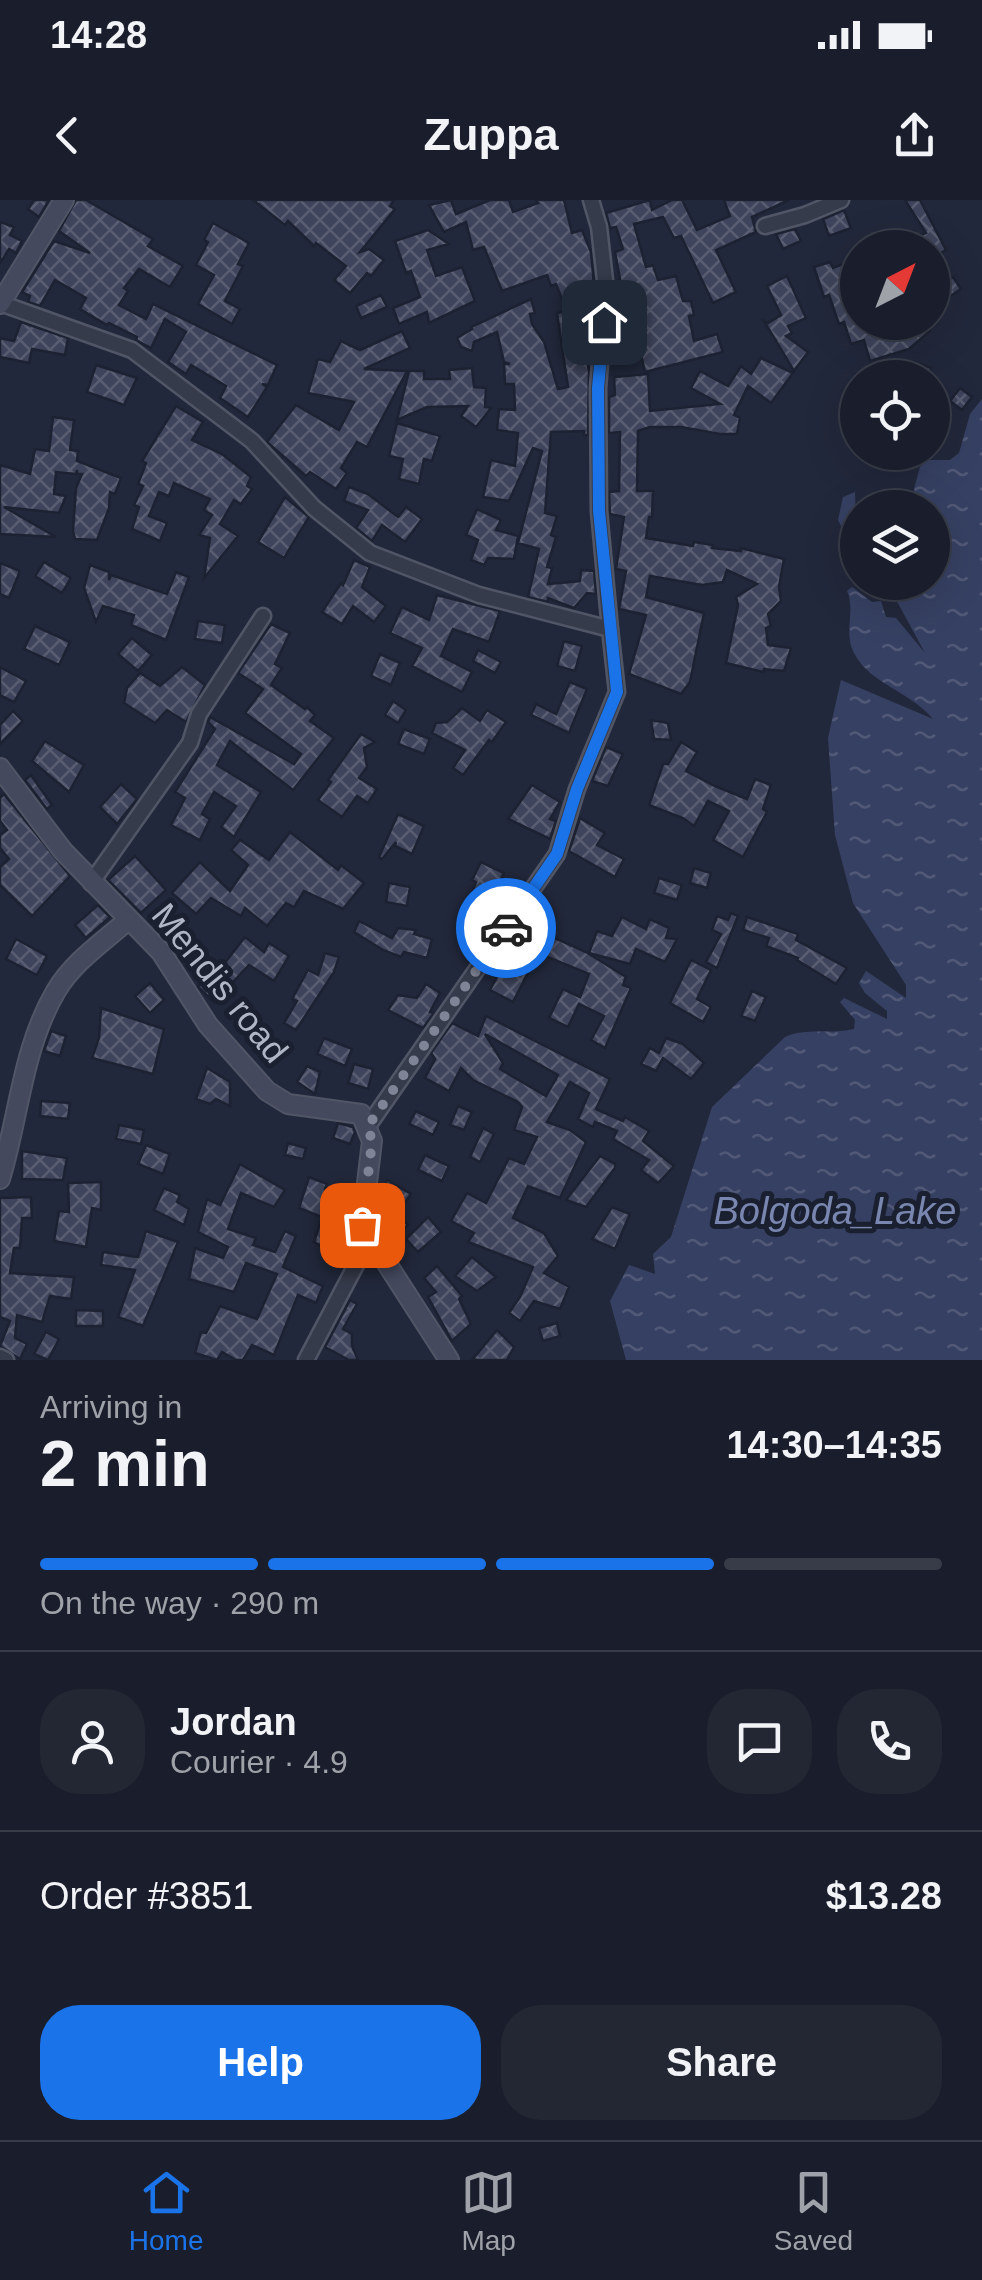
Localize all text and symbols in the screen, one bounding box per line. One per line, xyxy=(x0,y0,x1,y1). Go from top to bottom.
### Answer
text: 14:28 xyxy=(50,14,147,56)
icon: back xyxy=(40,108,95,163)
icon: share xyxy=(887,108,942,163)
text: Zuppa xyxy=(424,109,558,160)
north arrow xyxy=(840,230,950,340)
map controls xyxy=(840,230,950,600)
pin xyxy=(562,280,647,365)
icon: home xyxy=(577,295,632,350)
button: locate xyxy=(840,360,950,470)
button: layers xyxy=(840,490,950,600)
courier xyxy=(456,878,556,978)
street label: Mendis road xyxy=(145,896,296,1070)
icon: car xyxy=(479,901,534,956)
pin xyxy=(320,1183,405,1268)
water label: Bolgoda_Lake xyxy=(714,1190,957,1232)
icon: bag xyxy=(335,1198,390,1253)
text: Arriving in xyxy=(40,1389,182,1425)
text: 14:30–14:35 xyxy=(726,1424,942,1466)
text: 2 min xyxy=(40,1427,210,1500)
text: On the way · 290 m xyxy=(40,1585,319,1621)
button: person xyxy=(40,1689,145,1794)
button: chat xyxy=(707,1689,812,1794)
button: phone xyxy=(837,1689,942,1794)
text: Jordan xyxy=(170,1701,297,1743)
text: Courier · 4.9 xyxy=(170,1744,348,1780)
text: Order #3851 xyxy=(40,1875,253,1917)
text: $13.28 xyxy=(826,1875,942,1917)
button: Help xyxy=(40,2005,481,2120)
button: Share xyxy=(501,2005,942,2120)
tab: Home xyxy=(129,2165,204,2257)
tab: Map xyxy=(461,2165,516,2257)
tab: Saved xyxy=(774,2165,853,2257)

